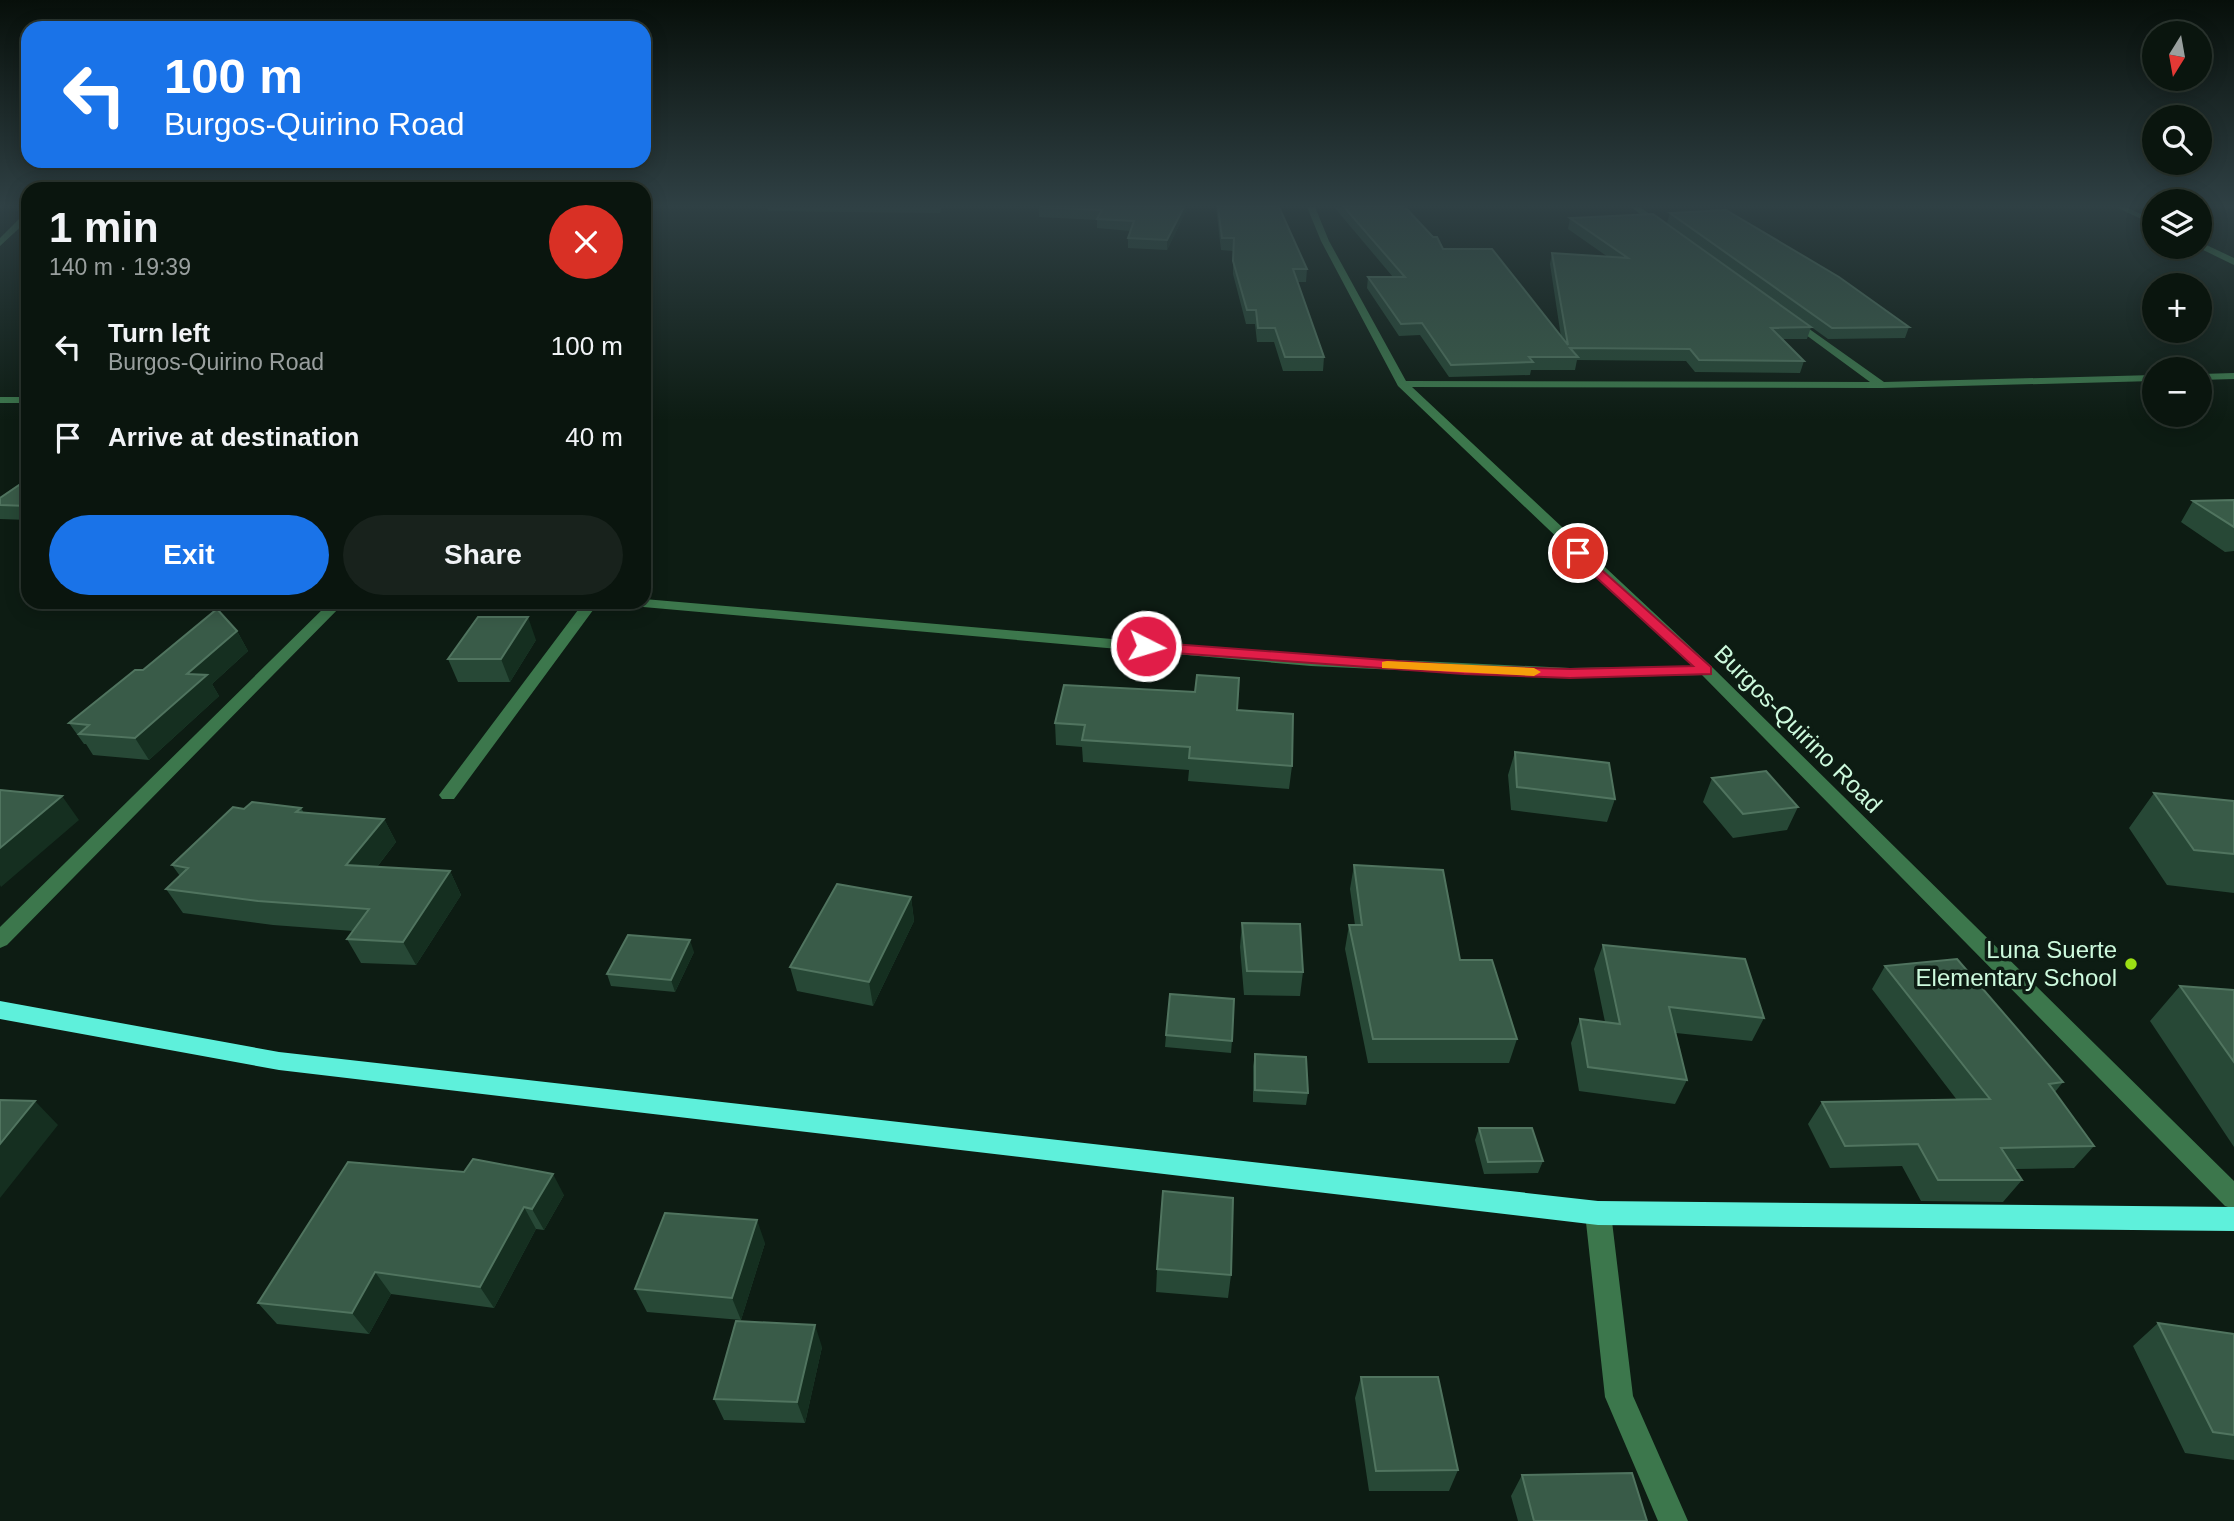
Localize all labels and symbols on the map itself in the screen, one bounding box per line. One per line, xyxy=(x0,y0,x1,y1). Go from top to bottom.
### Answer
north arrow xyxy=(2142,21,2212,91)
pin xyxy=(1548,523,1608,583)
position arrow xyxy=(1109,609,1183,683)
street label: Burgos-Quirino Road xyxy=(1709,639,1888,818)
place label: Luna Suerte Elementary School xyxy=(1916,936,2117,991)
marker: Luna Suerte Elementary School xyxy=(2123,956,2139,972)

